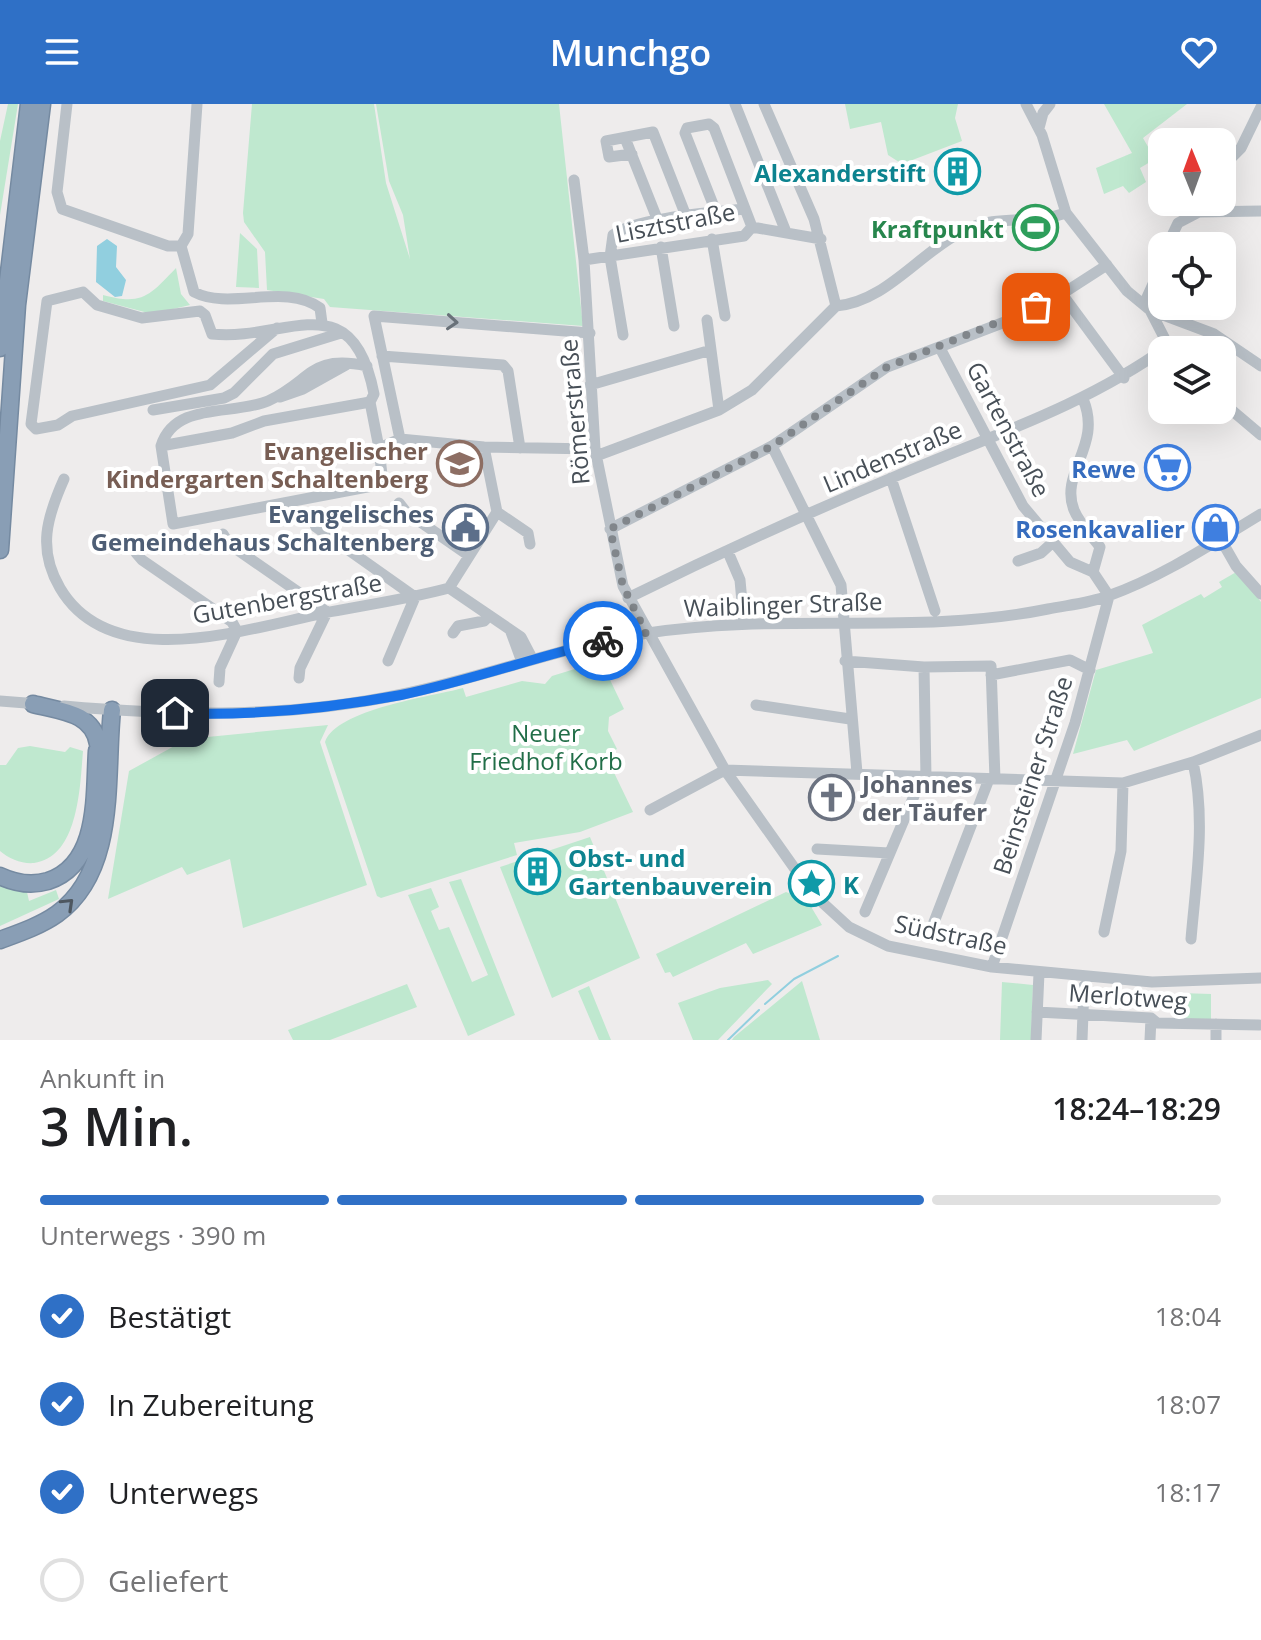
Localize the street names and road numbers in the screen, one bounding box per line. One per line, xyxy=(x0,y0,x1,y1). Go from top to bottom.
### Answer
street label: Lisztstraße xyxy=(612,194,738,250)
street label: Römerstraße xyxy=(551,338,597,486)
street label: Gartenstraße xyxy=(959,356,1059,502)
street label: Lindenstraße xyxy=(818,412,966,500)
street label: Gutenbergstraße xyxy=(190,565,384,631)
street label: Waiblinger Straße xyxy=(683,584,883,624)
street label: Beinsteiner Straße xyxy=(984,672,1080,878)
street label: Südstraße xyxy=(892,906,1010,962)
street label: Merlotweg xyxy=(1067,975,1189,1017)

